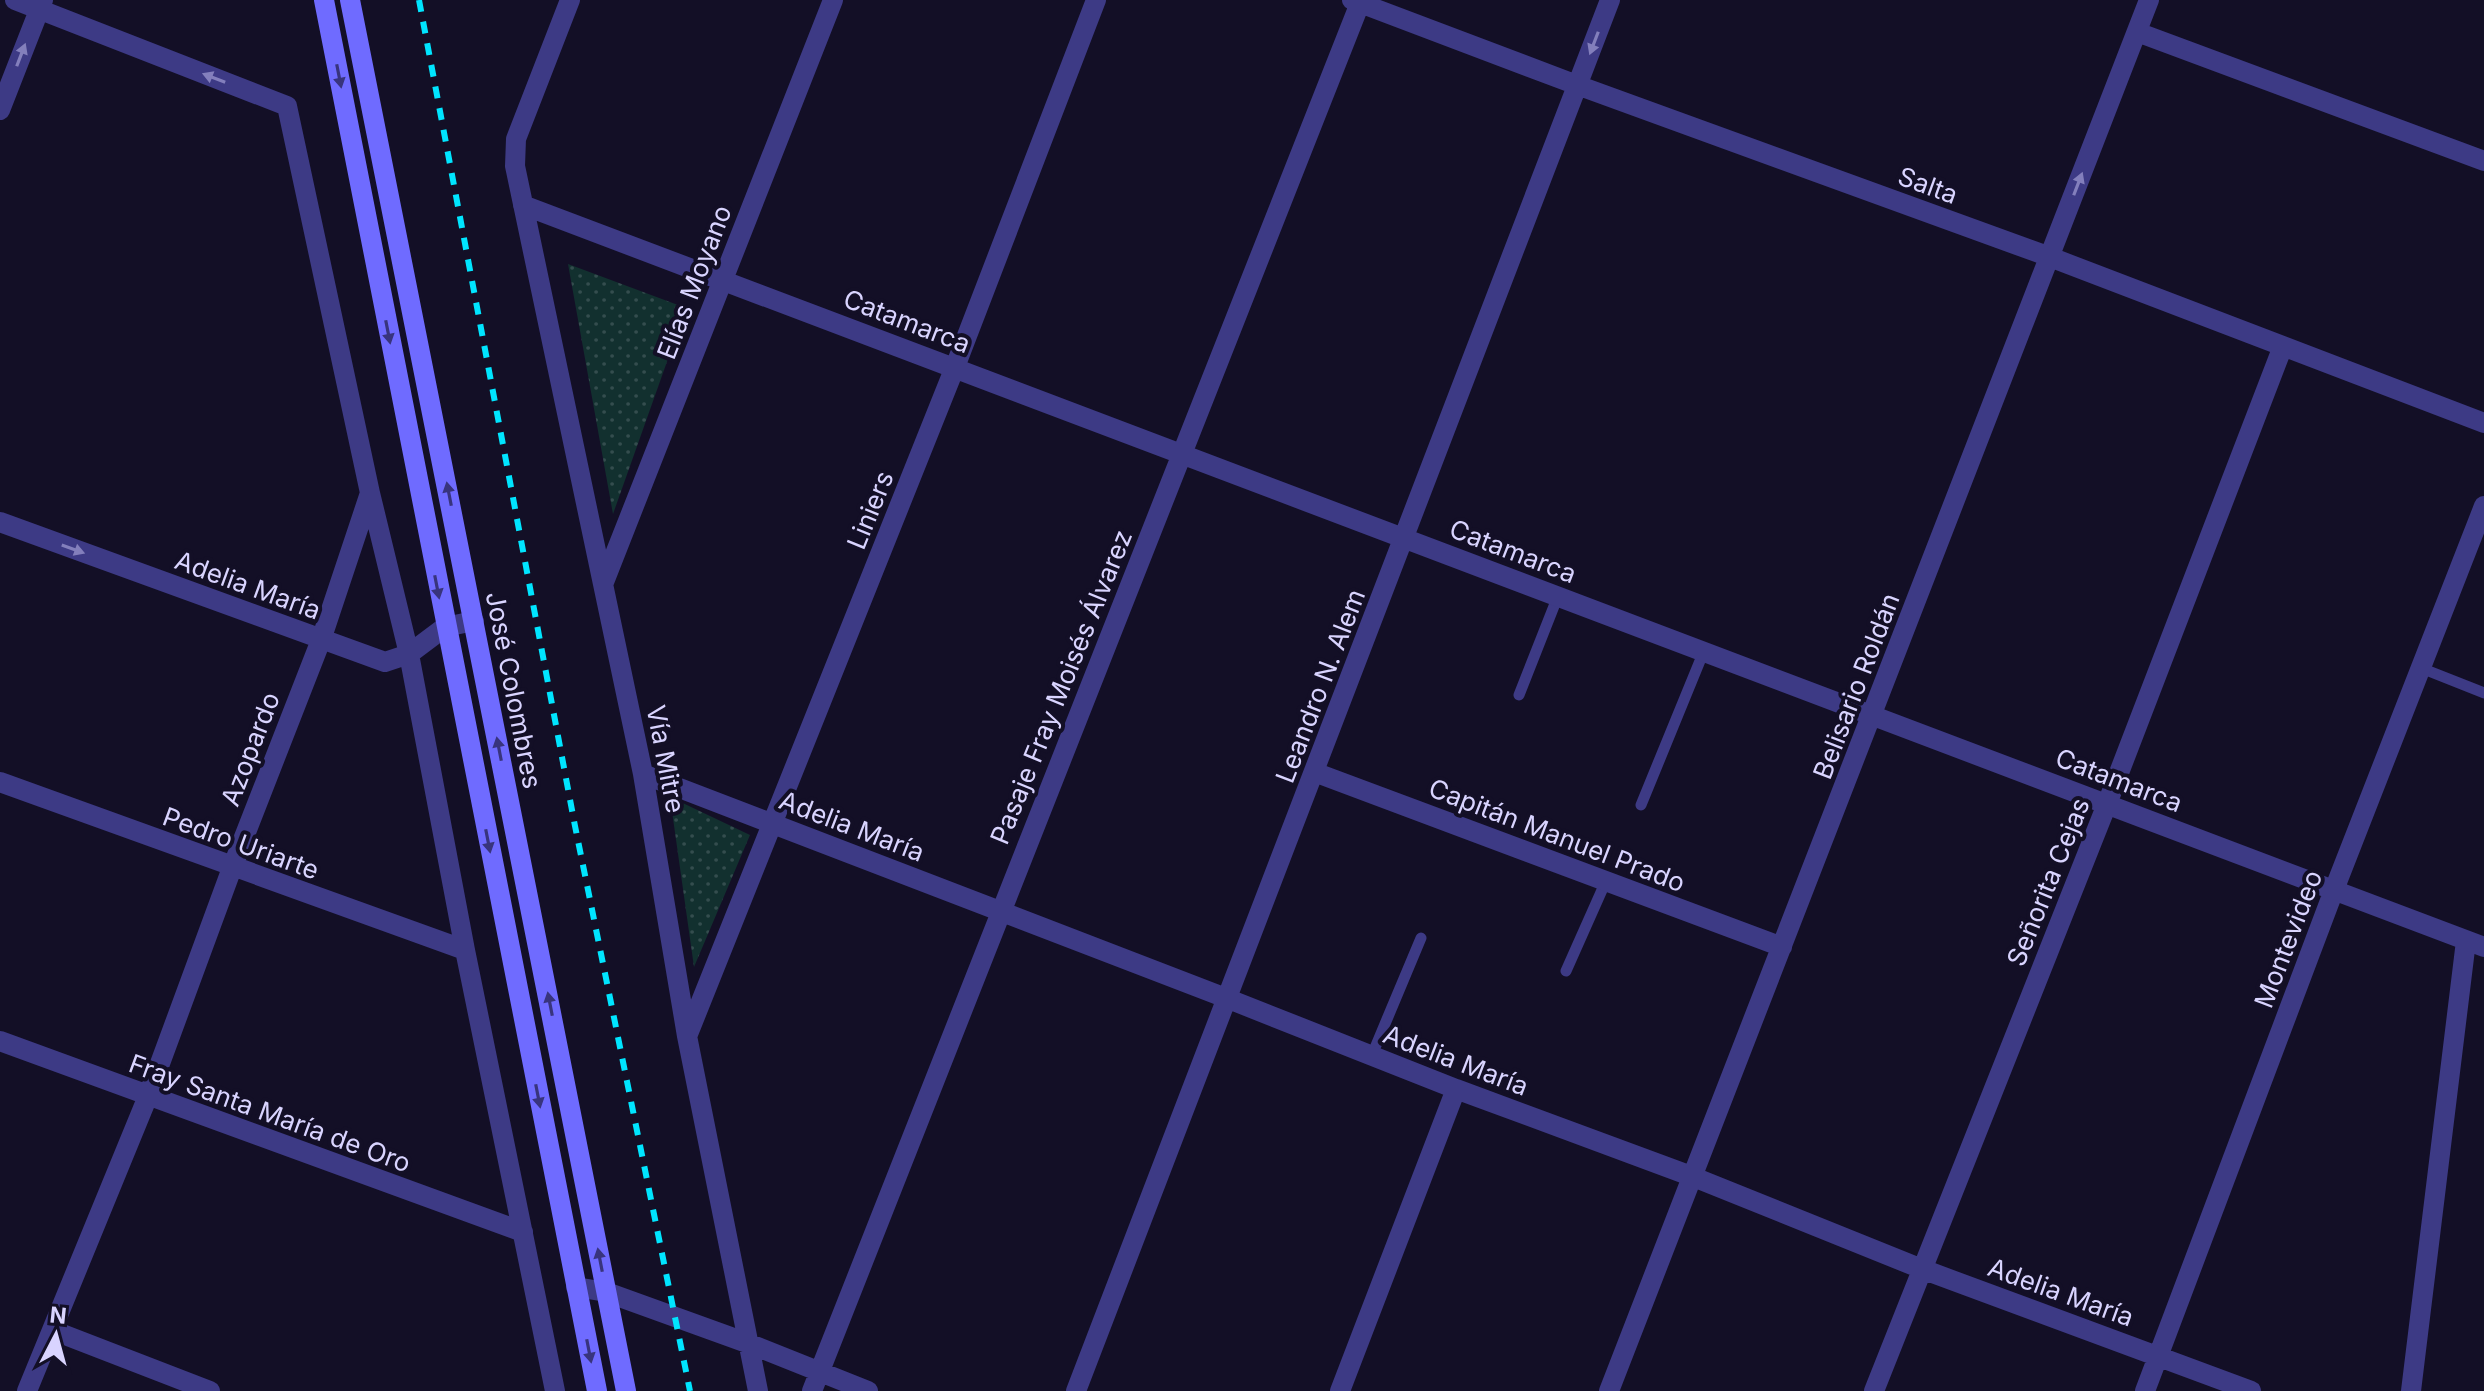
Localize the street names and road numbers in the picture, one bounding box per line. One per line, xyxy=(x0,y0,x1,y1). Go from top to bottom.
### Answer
street label: Salta xyxy=(1894,160,1962,210)
street label: Elías Moyano xyxy=(650,201,738,363)
street label: Catamarca xyxy=(839,283,975,359)
street label: Liniers xyxy=(840,466,900,554)
street label: Catamarca xyxy=(1445,513,1581,589)
street label: Pasaje Fray Moisés Álvarez xyxy=(984,525,1138,849)
street label: Adelia María xyxy=(171,544,325,626)
street label: Leandro N. Alem xyxy=(1269,585,1371,787)
street label: José Colombres xyxy=(480,589,548,791)
street label: Belisario Roldán xyxy=(1806,589,1906,783)
street label: Azopardo xyxy=(214,688,286,810)
street label: Vía Mitre xyxy=(640,703,692,815)
street label: Catamarca xyxy=(2051,742,2187,818)
street label: Capitán Manuel Prado xyxy=(1425,772,1689,898)
street label: Adelia María xyxy=(775,784,929,868)
street label: Señorita Cejas xyxy=(2000,793,2096,971)
street label: Pedro Uriarte xyxy=(159,800,323,886)
street label: Montevideo xyxy=(2248,866,2328,1012)
street label: Adelia María xyxy=(1379,1018,1533,1102)
street label: Fray Santa María de Oro xyxy=(125,1048,415,1178)
street label: Adelia María xyxy=(1984,1251,2138,1333)

